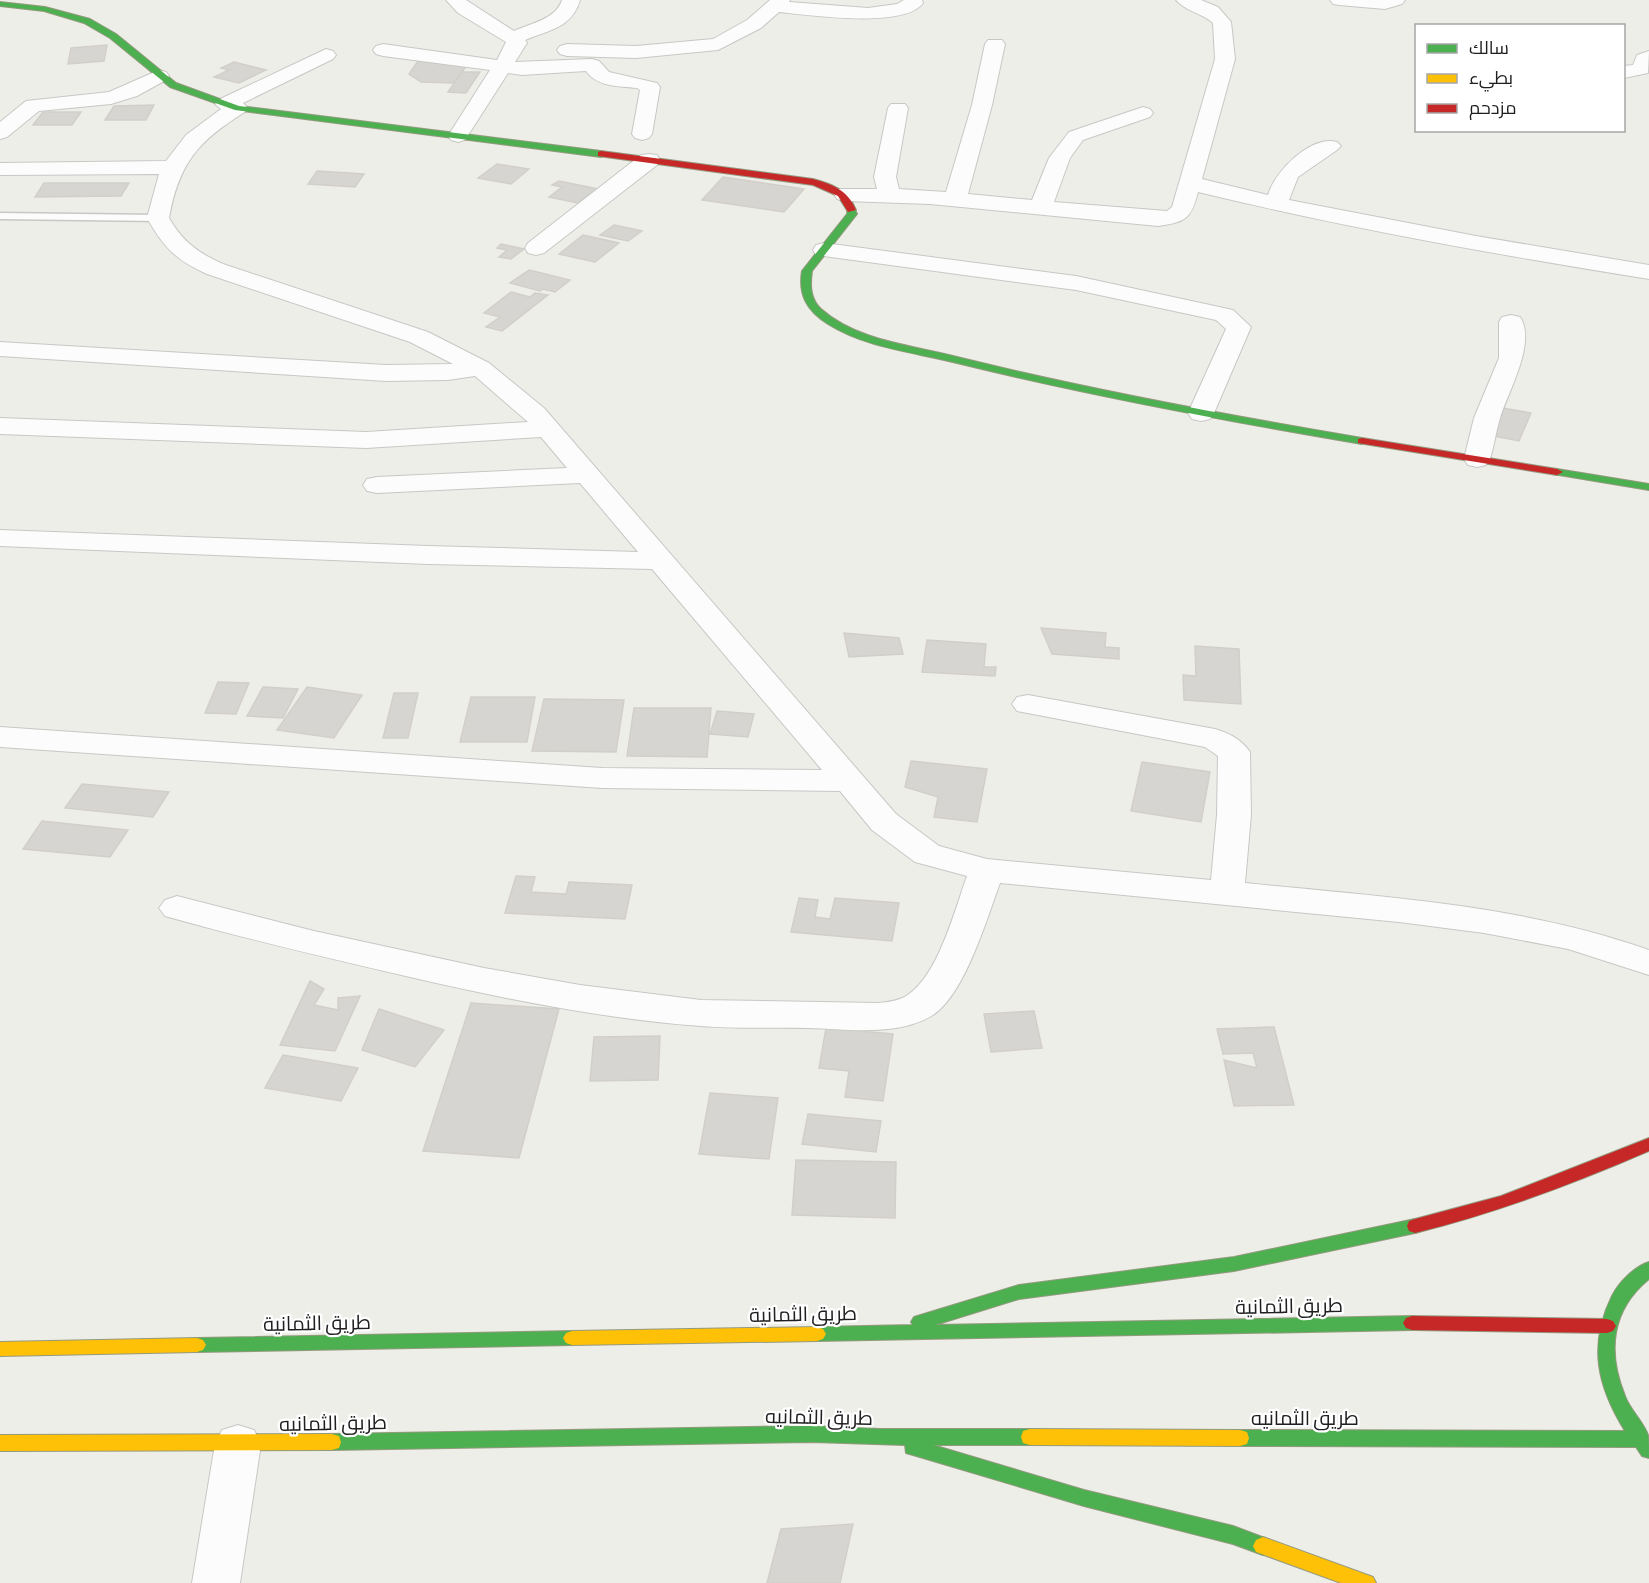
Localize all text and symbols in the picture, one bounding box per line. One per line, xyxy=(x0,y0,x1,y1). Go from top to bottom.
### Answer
legend xyxy=(1415,24,1625,132)
text: سالك xyxy=(1469,38,1509,59)
text: بطيء xyxy=(1469,68,1513,92)
text: مزدحم xyxy=(1469,98,1517,120)
street label: طريق الثمانية xyxy=(1235,1294,1343,1320)
street label: طريق الثمانية xyxy=(749,1302,857,1328)
street label: طريق الثمانية xyxy=(263,1311,371,1337)
street label: طريق الثمانيه xyxy=(765,1405,873,1431)
street label: طريق الثمانيه xyxy=(1251,1407,1359,1431)
street label: طريق الثمانيه xyxy=(279,1411,387,1437)

